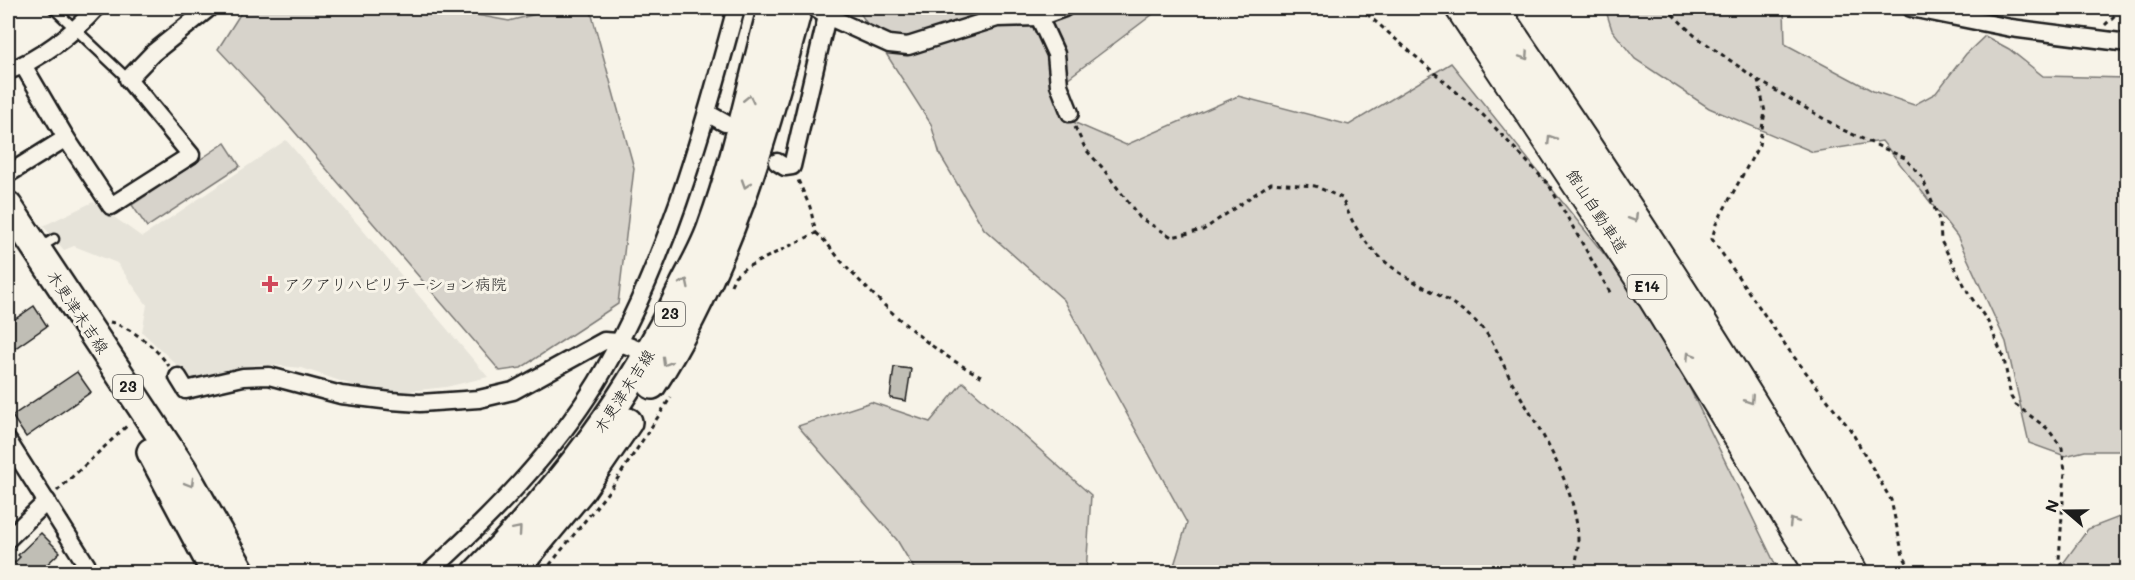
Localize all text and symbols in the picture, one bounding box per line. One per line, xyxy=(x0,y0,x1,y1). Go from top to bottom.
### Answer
one-way arrow xyxy=(1518,50,1530,60)
one-way arrow xyxy=(741,95,754,105)
one-way arrow xyxy=(1546,135,1558,145)
street label: 館山自動車道 xyxy=(1562,165,1632,257)
one-way arrow xyxy=(740,178,753,189)
one-way arrow xyxy=(1626,212,1638,222)
street label: 木更津末吉線 xyxy=(43,266,114,357)
place label: アクアリハビリテーション病院 xyxy=(284,273,507,294)
marker: アクアリハビリテーション病院 xyxy=(261,275,279,293)
road number: E14 xyxy=(1628,275,1666,299)
one-way arrow xyxy=(678,278,690,289)
road number: 23 xyxy=(655,302,685,326)
street label: 木更津末吉線 xyxy=(589,345,659,437)
one-way arrow xyxy=(1686,352,1698,362)
one-way arrow xyxy=(662,356,673,366)
road number: 23 xyxy=(113,375,143,399)
one-way arrow xyxy=(1743,394,1755,404)
one-way arrow xyxy=(183,477,194,487)
north arrow xyxy=(2036,481,2096,541)
text: N xyxy=(2039,496,2063,515)
one-way arrow xyxy=(1789,518,1801,528)
one-way arrow xyxy=(511,526,522,537)

